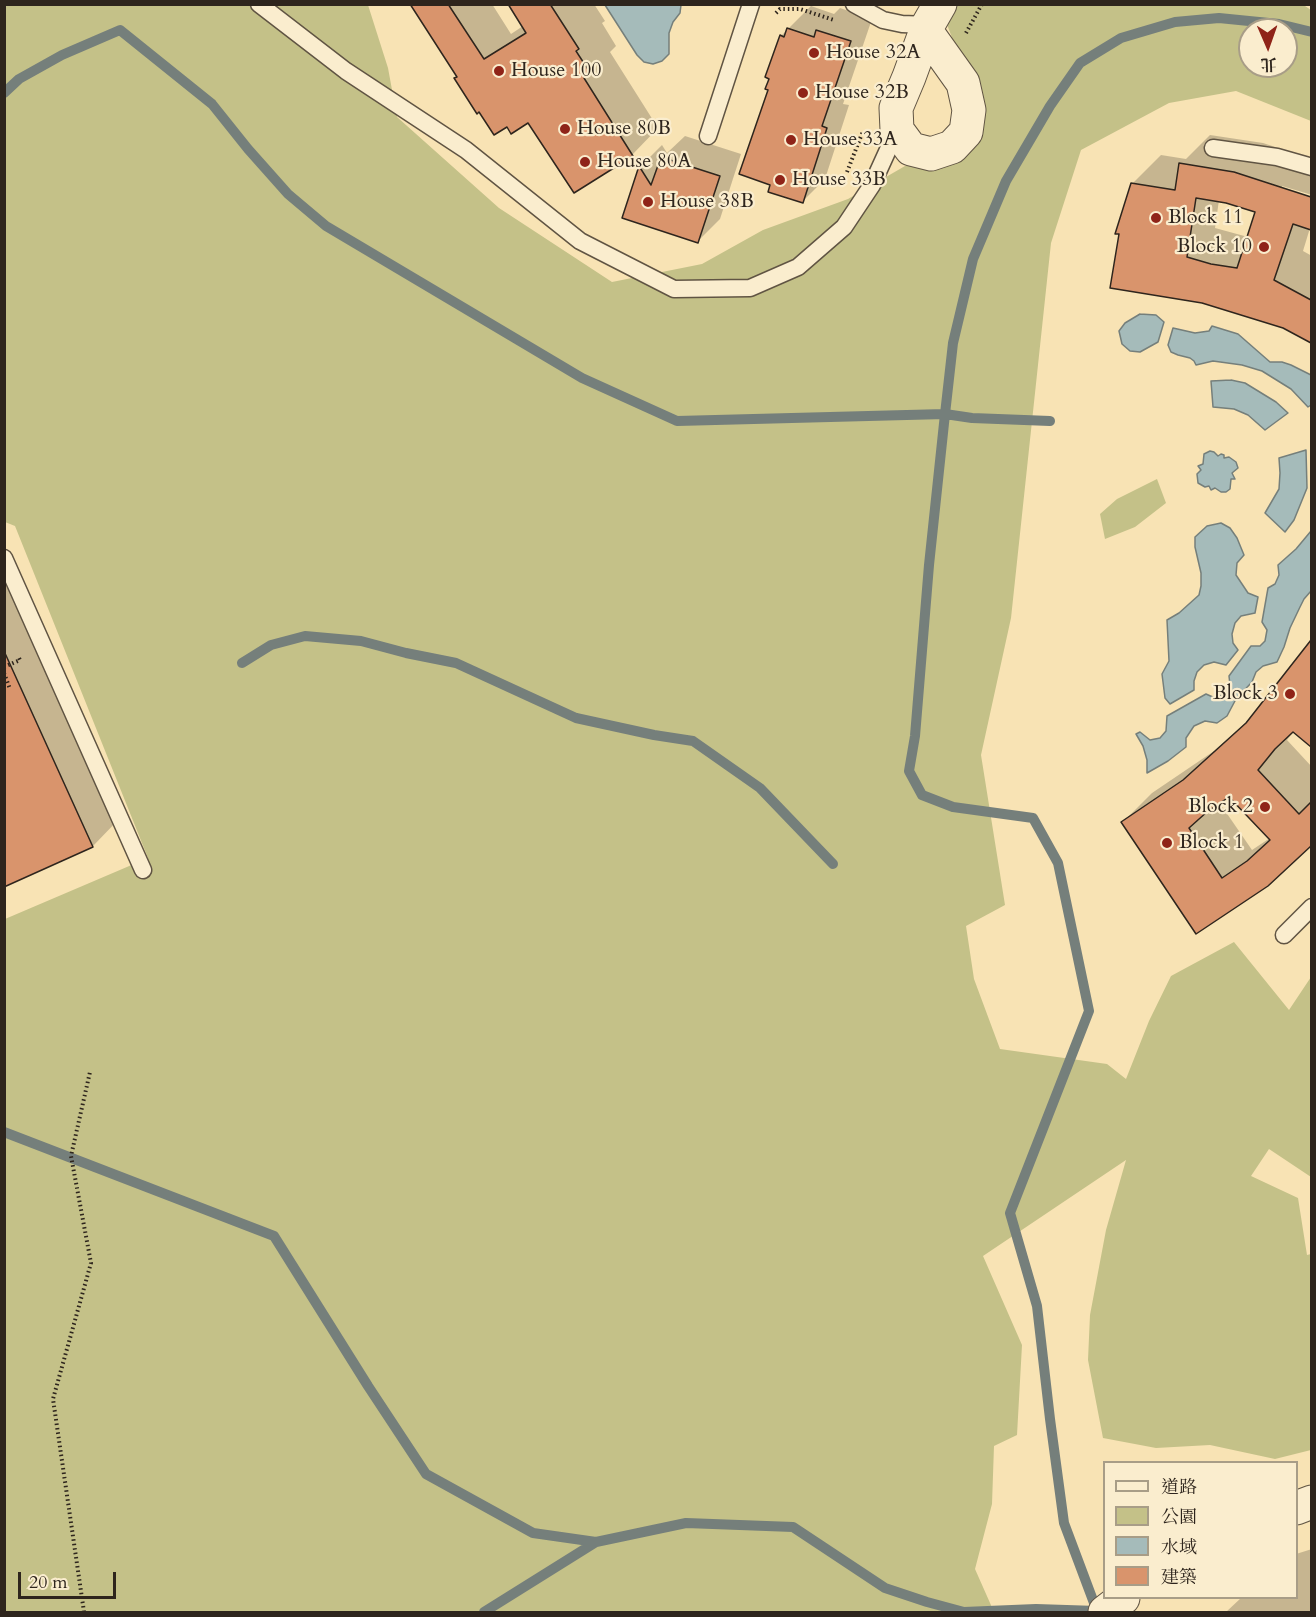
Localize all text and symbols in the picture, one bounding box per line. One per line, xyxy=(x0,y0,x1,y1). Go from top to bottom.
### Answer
north arrow xyxy=(1238,18,1298,78)
place label: House 32A xyxy=(826,41,920,65)
marker: House 32A xyxy=(807,46,821,60)
text: 北 xyxy=(1260,53,1277,75)
place label: House 100 xyxy=(511,59,601,83)
marker: House 100 xyxy=(492,64,506,78)
place label: House 32B xyxy=(815,81,909,105)
marker: House 32B xyxy=(796,86,810,100)
place label: House 80B xyxy=(577,117,671,141)
marker: House 80B xyxy=(558,122,572,136)
place label: House 33A xyxy=(803,128,897,152)
marker: House 33A xyxy=(784,133,798,147)
place label: House 80A xyxy=(597,150,691,174)
marker: House 80A xyxy=(578,155,592,169)
place label: House 33B xyxy=(792,168,886,192)
marker: House 33B xyxy=(773,173,787,187)
place label: House 38B xyxy=(660,190,754,214)
marker: House 38B xyxy=(641,195,655,209)
place label: Block 11 xyxy=(1168,206,1243,230)
marker: Block 11 xyxy=(1149,211,1163,225)
place label: Block 10 xyxy=(1177,235,1252,259)
marker: Block 10 xyxy=(1257,240,1271,254)
place label: Block 3 xyxy=(1213,682,1278,706)
marker: Block 3 xyxy=(1283,687,1297,701)
place label: Block 2 xyxy=(1188,795,1253,819)
marker: Block 2 xyxy=(1258,800,1272,814)
place label: Block 1 xyxy=(1179,831,1244,855)
marker: Block 1 xyxy=(1160,836,1174,850)
legend xyxy=(1103,1461,1298,1599)
text: 道路 xyxy=(1161,1475,1197,1500)
text: 公園 xyxy=(1161,1505,1197,1530)
text: 水域 xyxy=(1161,1535,1197,1560)
scale bar xyxy=(21,1560,118,1598)
text: 建築 xyxy=(1161,1565,1197,1590)
text: 20 m xyxy=(29,1570,68,1595)

